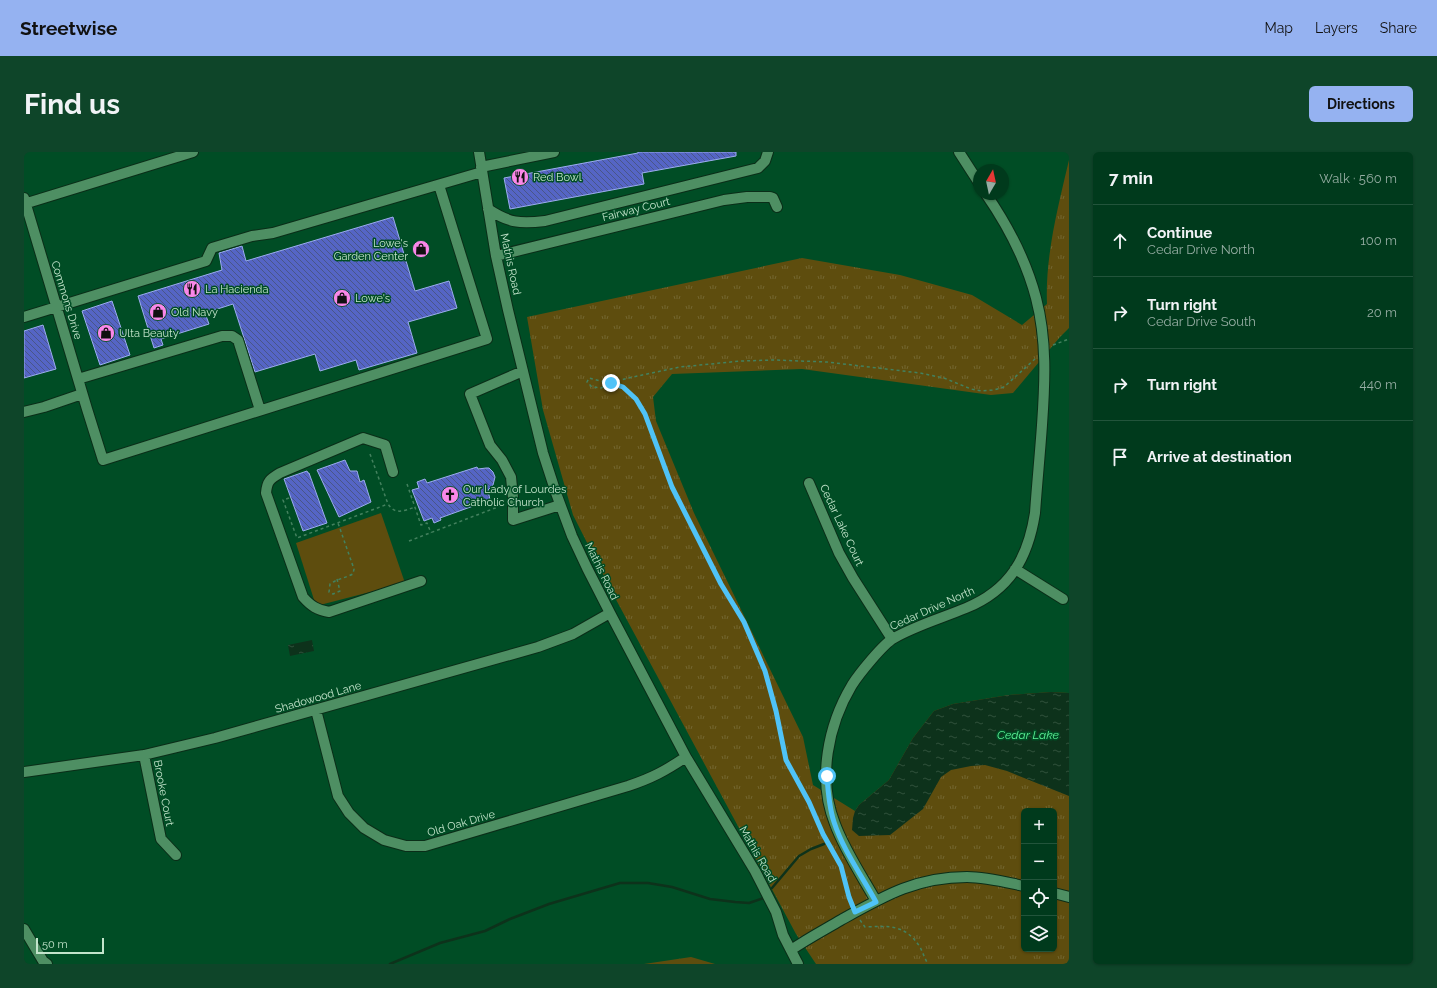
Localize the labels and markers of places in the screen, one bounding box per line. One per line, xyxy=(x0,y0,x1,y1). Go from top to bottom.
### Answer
restaurant icon: Red Bowl xyxy=(510,167,530,187)
place label: Red Bowl xyxy=(533,171,582,184)
place label: Lowe's Garden Center xyxy=(334,237,408,263)
shop icon: Lowe's Garden Center xyxy=(411,239,431,259)
restaurant icon: La Hacienda xyxy=(182,279,202,299)
place label: La Hacienda xyxy=(205,283,268,296)
shop icon: Lowe's xyxy=(332,288,352,308)
place label: Lowe's xyxy=(355,292,390,305)
shop icon: Old Navy xyxy=(148,302,168,322)
place label: Old Navy xyxy=(171,306,218,319)
shop icon: Ulta Beauty xyxy=(96,323,116,343)
place label: Ulta Beauty xyxy=(119,327,179,340)
place label: Our Lady of Lourdes Catholic Church xyxy=(463,483,566,509)
church icon: Our Lady of Lourdes Catholic Church xyxy=(440,485,460,505)

